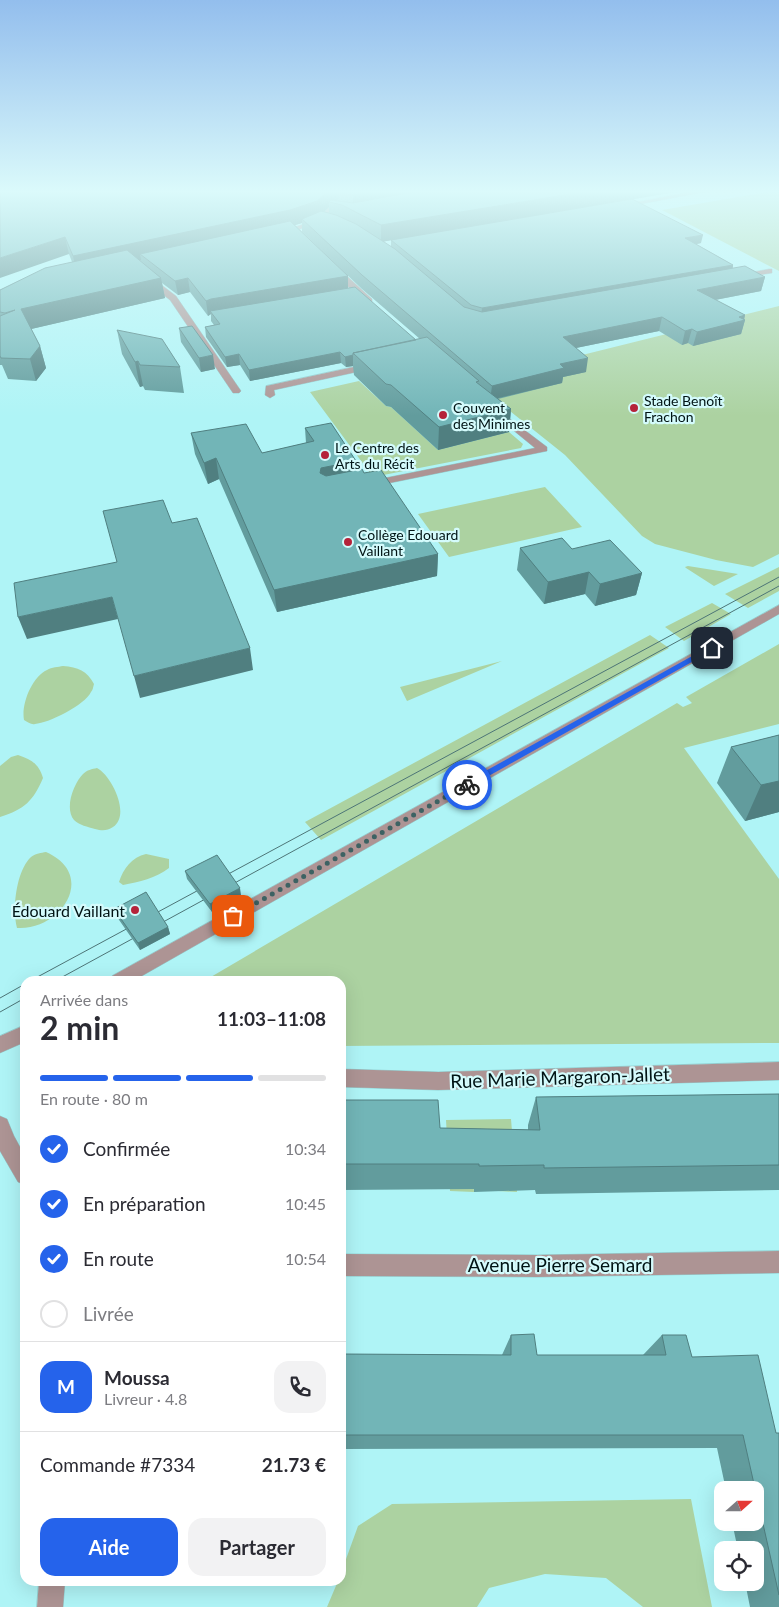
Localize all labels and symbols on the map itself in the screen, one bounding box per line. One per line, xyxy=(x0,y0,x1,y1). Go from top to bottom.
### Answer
place label: Stade Benoît Frachon xyxy=(644,392,723,425)
place label: Couvent des Minimes xyxy=(453,399,530,432)
marker: Stade Benoît Frachon xyxy=(628,402,640,414)
marker: Couvent des Minimes xyxy=(437,409,449,421)
place label: Le Centre des Arts du Récit xyxy=(335,439,419,472)
marker: Le Centre des Arts du Récit xyxy=(319,449,331,461)
place label: Collège Edouard Vaillant xyxy=(358,526,458,559)
marker: Collège Edouard Vaillant xyxy=(342,536,354,548)
pin xyxy=(691,627,733,669)
courier xyxy=(442,760,492,810)
pin xyxy=(212,895,254,937)
place label: Édouard Vaillant xyxy=(12,901,125,920)
marker: Édouard Vaillant xyxy=(129,904,141,916)
street label: Rue Marie Margaron-Jallet xyxy=(450,1062,670,1092)
street label: Avenue Pierre Semard xyxy=(468,1253,652,1276)
north arrow xyxy=(714,1481,764,1531)

